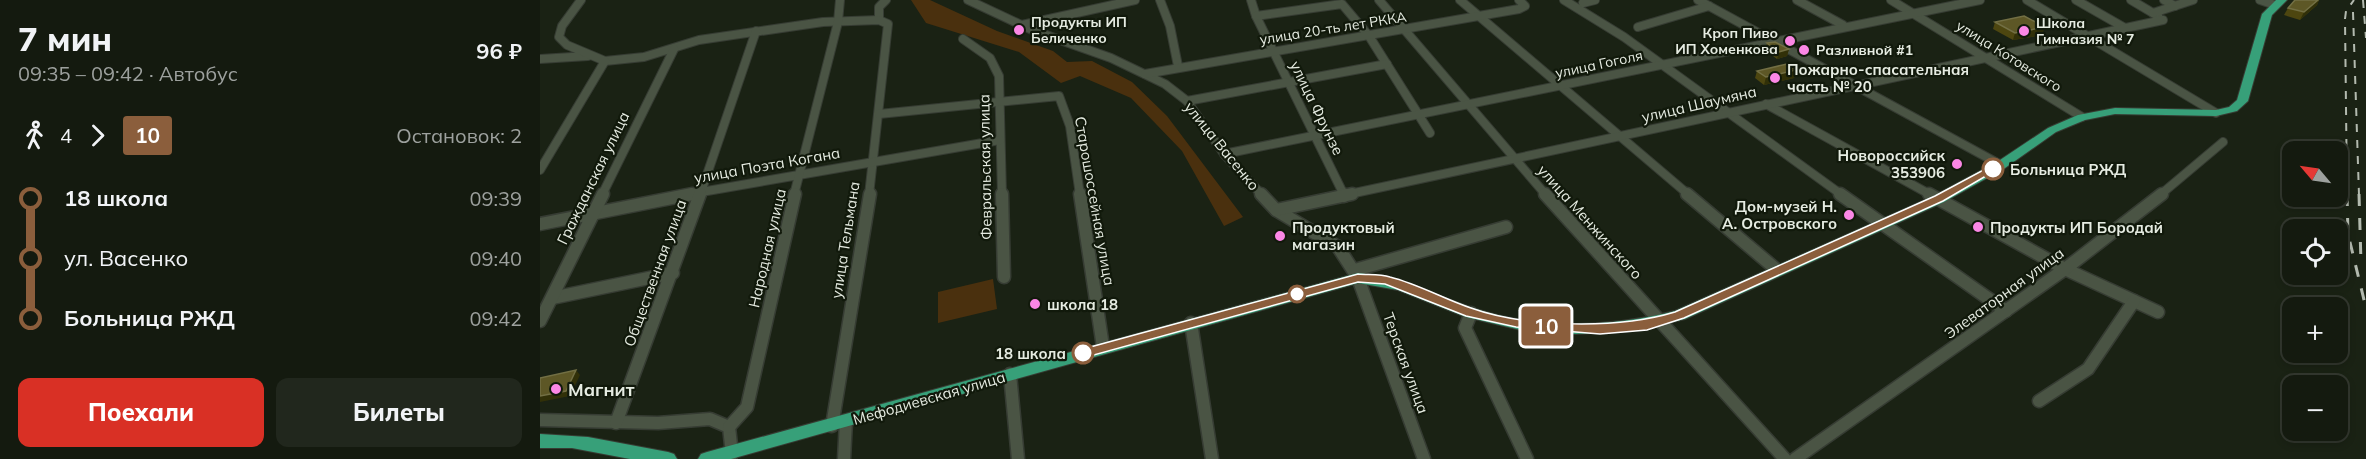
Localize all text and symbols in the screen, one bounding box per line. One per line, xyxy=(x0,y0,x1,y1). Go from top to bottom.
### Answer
street label: улица 20-ть лет РККА xyxy=(1258,7,1408,49)
place label: Продукты ИП Беличенко xyxy=(1031,13,1127,47)
place label: Школа Гимназия № 7 xyxy=(2036,14,2135,48)
street label: улица Котовского xyxy=(1953,16,2065,96)
text: 7 мин xyxy=(18,18,112,59)
marker: Продукты ИП Беличенко xyxy=(1012,23,1026,37)
place label: Кроп Пиво ИП Хоменкова xyxy=(1675,24,1778,58)
marker: Школа Гимназия № 7 xyxy=(2017,24,2031,38)
marker: Кроп Пиво ИП Хоменкова xyxy=(1783,34,1797,48)
text: 96 ₽ xyxy=(476,37,522,65)
place label: Разливной #1 xyxy=(1816,41,1913,59)
marker: Разливной #1 xyxy=(1797,43,1811,57)
street label: улица Гоголя xyxy=(1554,46,1644,82)
street label: улица Фрунзе xyxy=(1286,58,1348,158)
place label: Пожарно-спасательная часть № 20 xyxy=(1787,60,1969,96)
text: 09:35 – 09:42 · Автобус xyxy=(18,61,238,86)
marker: Пожарно-спасательная часть № 20 xyxy=(1768,71,1782,85)
street label: улица Шаумяна xyxy=(1640,82,1758,126)
street label: Февральская улица xyxy=(974,94,996,240)
street label: улица Васенко xyxy=(1180,98,1264,194)
street label: Гражданская улица xyxy=(553,108,633,248)
street label: Старошоссейная улица xyxy=(1071,115,1119,287)
icon: walk xyxy=(18,119,51,152)
icon: forward xyxy=(81,119,114,152)
text: 10 xyxy=(135,122,160,148)
text: 4 xyxy=(60,123,72,148)
text: Остановок: 2 xyxy=(396,123,522,148)
north arrow xyxy=(2282,141,2348,207)
map controls xyxy=(2282,141,2348,441)
street label: улица Поэта Когана xyxy=(693,143,841,187)
place label: Новороссийск 353906 xyxy=(1838,146,1945,182)
marker: Новороссийск 353906 xyxy=(1950,157,1964,171)
marker: Больница РЖД xyxy=(1982,158,2004,180)
place label: Больница РЖД xyxy=(2010,160,2126,179)
street label: улица Менжинского xyxy=(1534,161,1646,283)
street label: улица Тельмана xyxy=(826,180,864,300)
text: 18 школа xyxy=(64,184,168,212)
text: 09:39 xyxy=(469,186,522,211)
street label: Народная улица xyxy=(744,187,790,309)
street label: Общественная улица xyxy=(620,197,690,349)
place label: Дом-музей Н. А. Островского xyxy=(1722,197,1837,233)
marker: Дом-музей Н. А. Островского xyxy=(1842,208,1856,222)
place label: Продуктовый магазин xyxy=(1292,218,1395,254)
place label: Продукты ИП Бородай xyxy=(1990,218,2163,237)
button: locate xyxy=(2282,219,2348,285)
marker: Продукты ИП Бородай xyxy=(1971,220,1985,234)
marker: Продуктовый магазин xyxy=(1273,229,1287,243)
street label: Элеваторная улица xyxy=(1940,243,2068,343)
text: ул. Васенко xyxy=(64,244,188,272)
text: 09:40 xyxy=(469,246,522,271)
unlabelled marker xyxy=(1288,285,1306,303)
place label: школа 18 xyxy=(1047,295,1118,314)
marker: школа 18 xyxy=(1028,297,1042,311)
button: + xyxy=(2282,297,2348,363)
text: Больница РЖД xyxy=(64,304,235,332)
text: 09:42 xyxy=(469,306,522,331)
line badge: 10 xyxy=(1519,306,1573,346)
street label: Терская улица xyxy=(1379,310,1433,416)
text: 10 xyxy=(1533,313,1559,339)
marker: 18 школа xyxy=(1072,342,1094,364)
place label: 18 школа xyxy=(995,344,1066,363)
street label: Мефодиевская улица xyxy=(851,367,1007,429)
button: − xyxy=(2282,375,2348,441)
button: Поехали xyxy=(18,378,264,447)
button: Билеты xyxy=(276,378,522,447)
place label: Магнит xyxy=(568,378,635,401)
marker: Магнит xyxy=(549,382,563,396)

